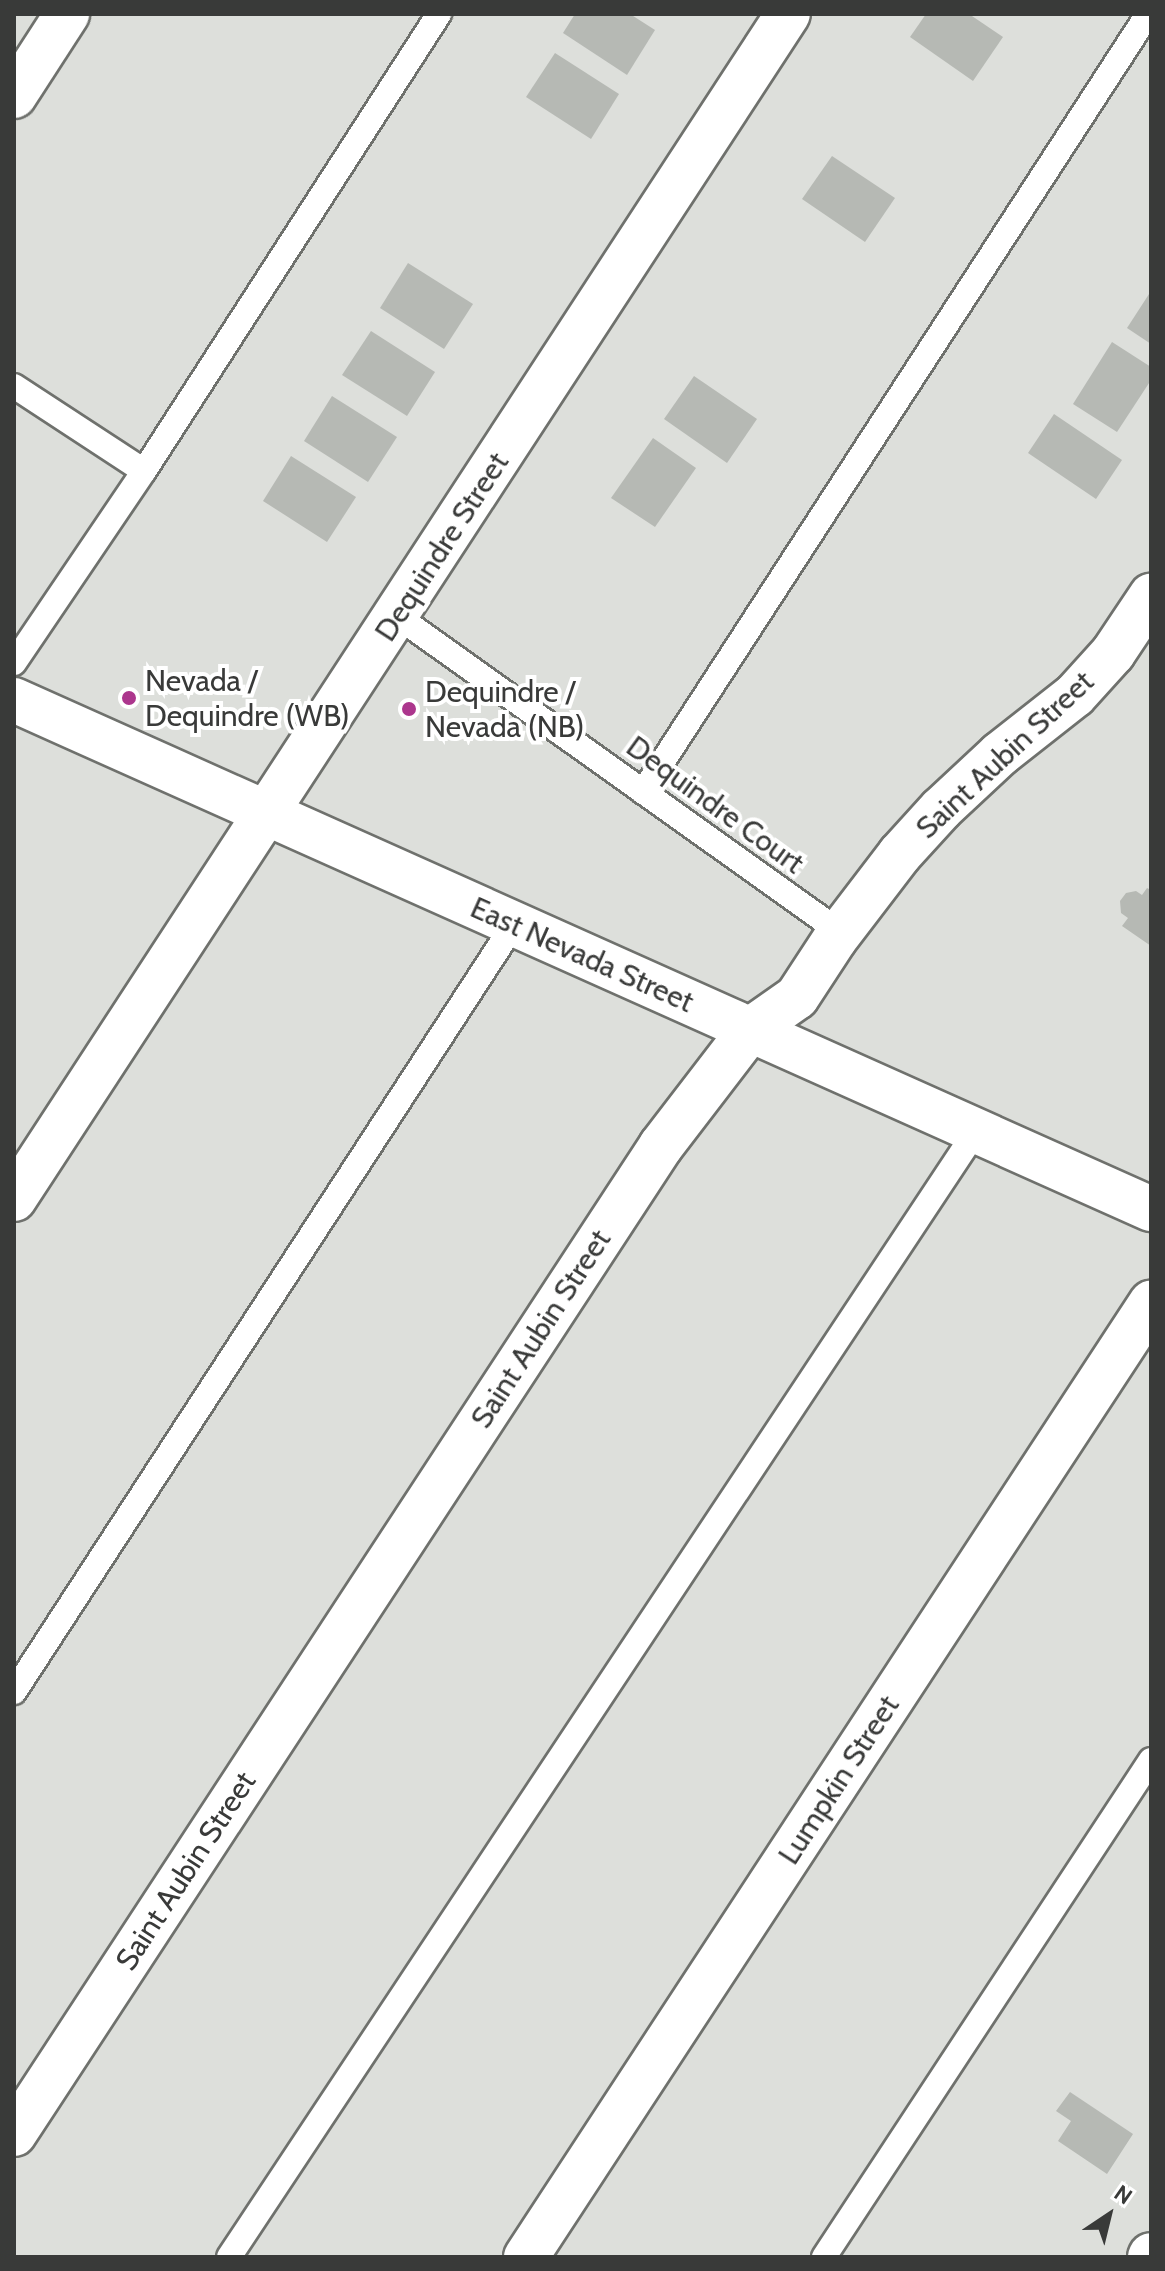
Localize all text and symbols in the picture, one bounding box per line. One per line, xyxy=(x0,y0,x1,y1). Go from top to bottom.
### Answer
street label: Dequindre Street xyxy=(368,446,516,648)
place label: Nevada / Dequindre (WB) xyxy=(145,663,350,734)
street label: Saint Aubin Street xyxy=(909,664,1101,846)
place label: Dequindre / Nevada (NB) xyxy=(425,674,584,744)
marker: Nevada / Dequindre (WB) xyxy=(120,689,138,707)
marker: Dequindre / Nevada (NB) xyxy=(400,700,418,718)
street label: Dequindre Court xyxy=(619,729,811,881)
street label: East Nevada Street xyxy=(465,890,699,1020)
street label: Saint Aubin Street xyxy=(464,1223,618,1435)
street label: Lumpkin Street xyxy=(771,1689,907,1871)
street label: Saint Aubin Street xyxy=(109,1765,263,1977)
north arrow xyxy=(1069,2175,1149,2255)
text: N xyxy=(1109,2179,1137,2210)

